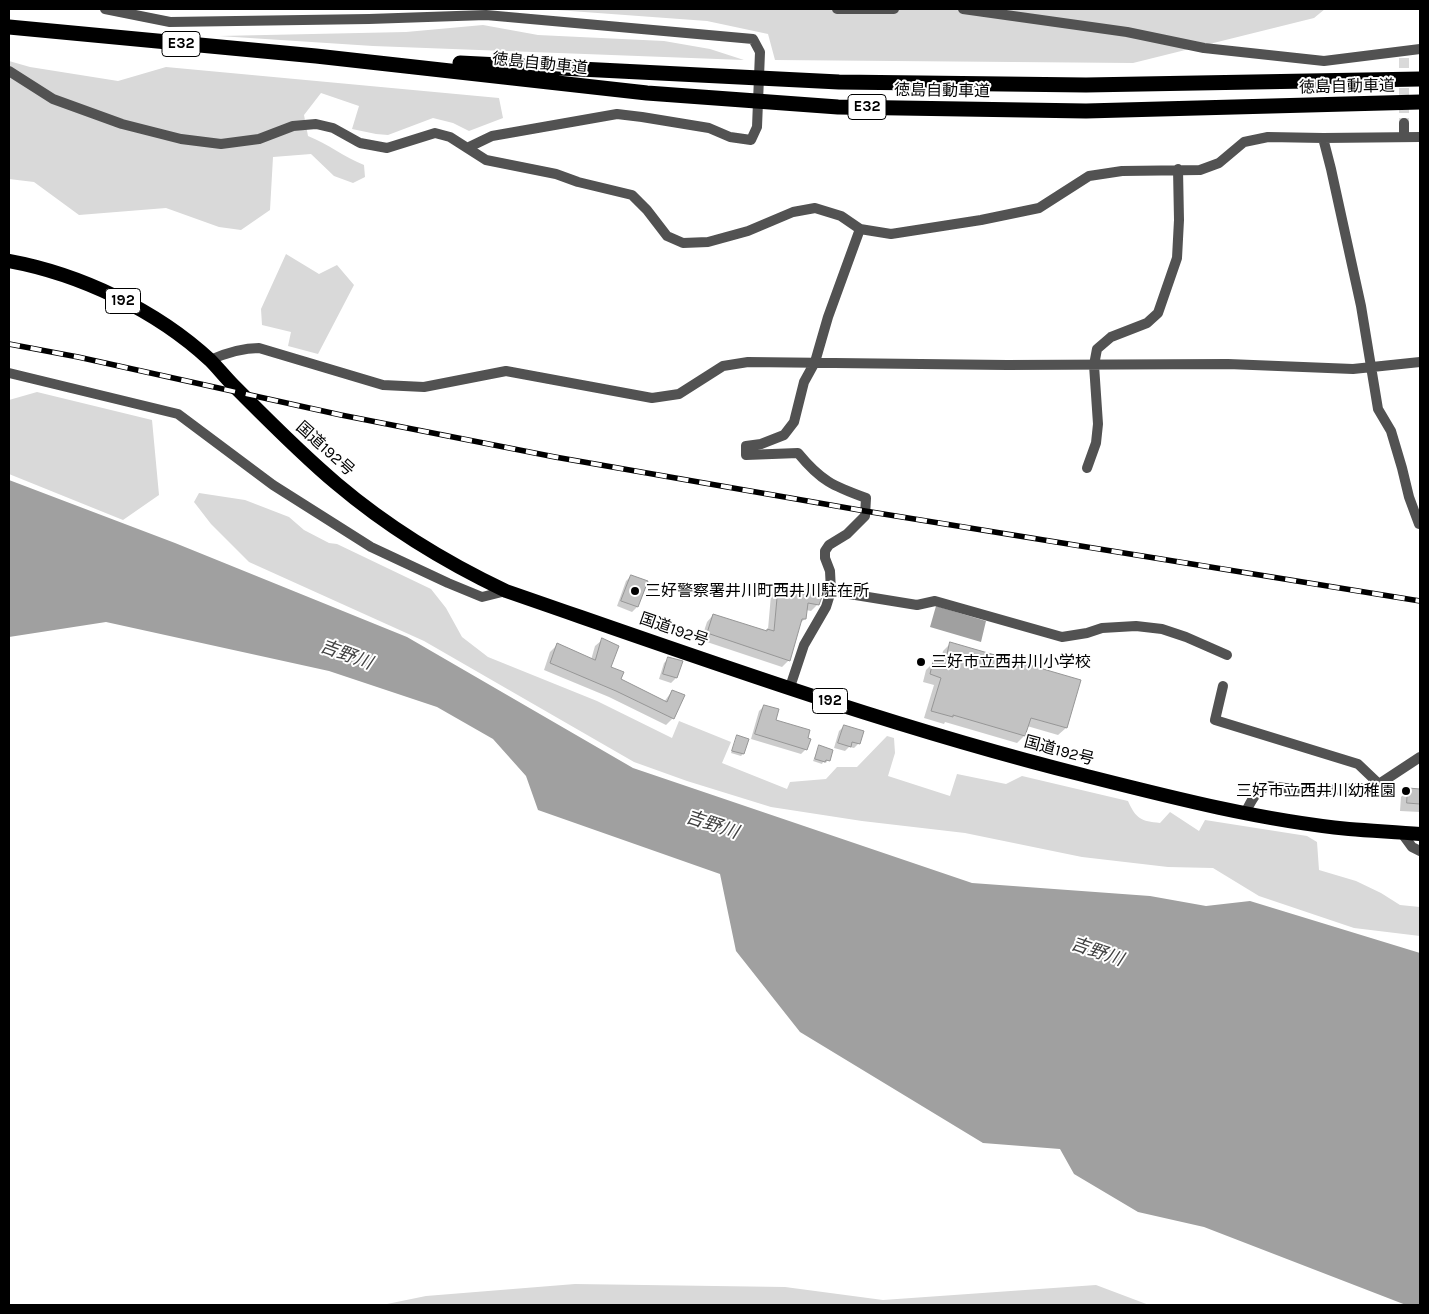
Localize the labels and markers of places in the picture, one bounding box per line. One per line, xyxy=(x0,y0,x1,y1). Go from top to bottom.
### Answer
place label: 三好警察署井川町西井川駐在所 xyxy=(645,581,869,601)
marker: 三好警察署井川町西井川駐在所 xyxy=(629,585,641,597)
place label: 三好市立西井川小学校 xyxy=(931,652,1091,672)
marker: 三好市立西井川小学校 xyxy=(915,656,927,668)
place label: 三好市立西井川幼稚園 xyxy=(1236,781,1396,801)
marker: 三好市立西井川幼稚園 xyxy=(1400,785,1412,797)

